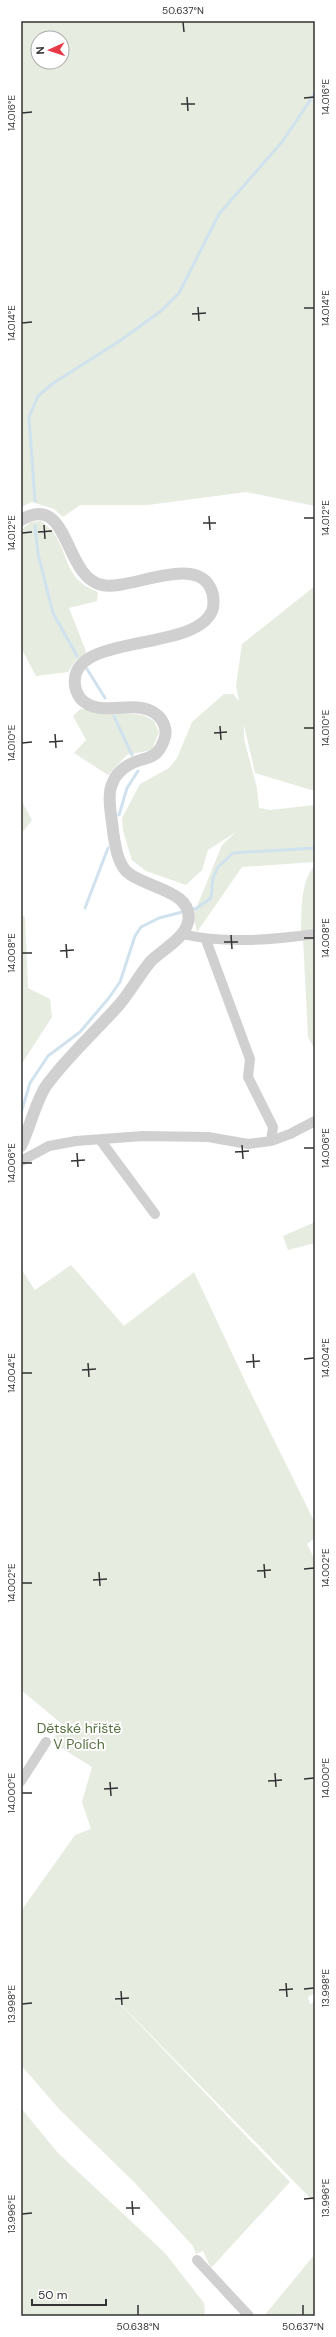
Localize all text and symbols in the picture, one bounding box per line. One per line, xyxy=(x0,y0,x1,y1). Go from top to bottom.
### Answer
text: 50.637°N xyxy=(162,4,204,17)
north arrow xyxy=(30,30,70,70)
text: N xyxy=(33,46,47,55)
text: 14.016°E xyxy=(319,79,332,115)
text: 14.016°E xyxy=(5,95,18,131)
text: 14.014°E xyxy=(319,290,332,326)
text: 14.014°E xyxy=(5,305,18,341)
text: 14.012°E xyxy=(319,500,332,536)
text: 14.012°E xyxy=(5,515,18,551)
text: 14.010°E xyxy=(319,709,332,746)
text: 14.010°E xyxy=(5,724,18,761)
text: 14.008°E xyxy=(319,918,332,958)
text: 14.008°E xyxy=(5,933,18,973)
text: 14.006°E xyxy=(319,1128,332,1168)
text: 14.006°E xyxy=(5,1143,18,1183)
text: 14.004°E xyxy=(319,1338,332,1378)
text: 14.004°E xyxy=(5,1353,18,1393)
text: 14.002°E xyxy=(319,1548,332,1588)
text: 14.002°E xyxy=(5,1563,18,1603)
park label: Dětské hřiště V Polích xyxy=(37,1719,121,1753)
text: 14.000°E xyxy=(319,1757,332,1798)
text: 14.000°E xyxy=(5,1772,18,1813)
text: 13.998°E xyxy=(319,1969,332,2007)
text: 13.998°E xyxy=(5,1985,18,2023)
text: 13.996°E xyxy=(319,2178,332,2217)
text: 13.996°E xyxy=(5,2194,18,2233)
scale bar xyxy=(32,2281,106,2307)
text: 50 m xyxy=(38,2287,67,2303)
text: 50.638°N xyxy=(117,2320,159,2333)
text: 50.637°N xyxy=(282,2320,324,2333)

